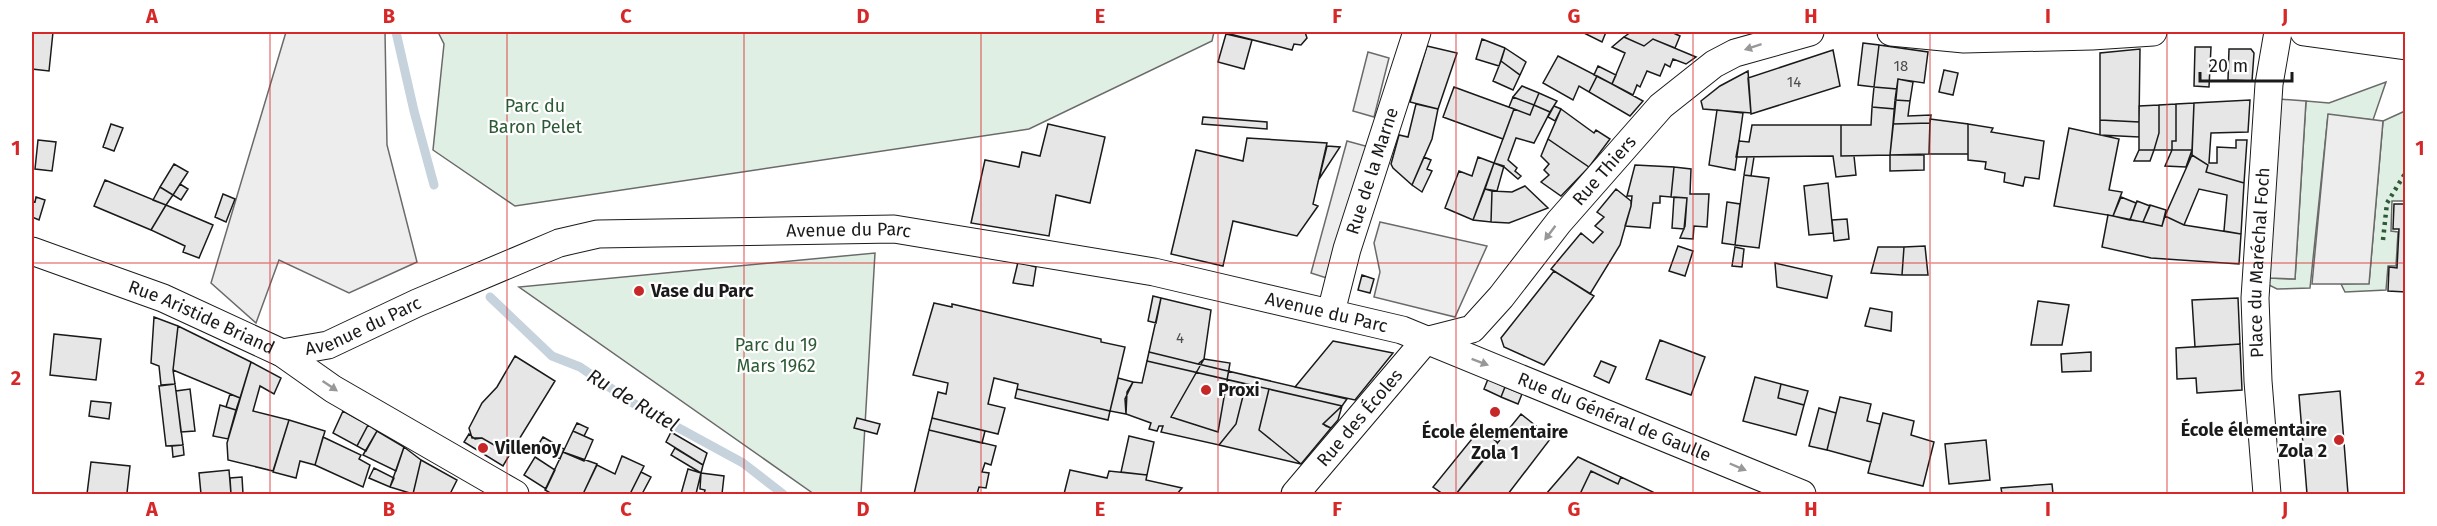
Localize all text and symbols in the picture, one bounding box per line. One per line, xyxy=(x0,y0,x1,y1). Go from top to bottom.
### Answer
text: A xyxy=(145,4,159,28)
text: B xyxy=(383,4,395,28)
text: C xyxy=(620,4,632,28)
text: D xyxy=(856,4,870,28)
text: E xyxy=(1095,4,1105,28)
text: F xyxy=(1332,4,1342,28)
text: G xyxy=(1568,4,1580,28)
text: H xyxy=(1804,4,1818,28)
text: I xyxy=(2045,4,2051,28)
text: J xyxy=(2281,4,2288,28)
one-way arrow xyxy=(1744,42,1762,52)
scale bar xyxy=(2200,45,2292,83)
text: 20 m xyxy=(2209,55,2248,77)
house number: 18 xyxy=(1894,57,1908,75)
house number: 14 xyxy=(1787,73,1801,91)
park label: Parc du Baron Pelet xyxy=(488,95,583,138)
street label: Rue de la Marne xyxy=(1341,105,1403,237)
street label: Rue Thiers xyxy=(1568,131,1641,210)
text: 1 xyxy=(11,136,21,160)
text: 1 xyxy=(2415,136,2425,160)
street label: Place du Maréchal Foch xyxy=(2244,166,2275,358)
street label: Avenue du Parc xyxy=(786,218,913,243)
one-way arrow xyxy=(1544,225,1557,241)
street label: Rue Aristide Briand xyxy=(125,275,278,359)
place label: Vase du Parc xyxy=(650,280,754,302)
marker: Vase du Parc xyxy=(632,284,646,298)
street label: Avenue du Parc xyxy=(1263,287,1390,337)
street label: Avenue du Parc xyxy=(303,291,425,360)
house number: 4 xyxy=(1176,329,1184,347)
park label: Parc du 19 Mars 1962 xyxy=(735,334,817,377)
one-way arrow xyxy=(1471,358,1489,367)
water label: Ru de Rutel xyxy=(583,363,683,437)
street label: Rue des Écoles xyxy=(1312,364,1407,471)
text: 2 xyxy=(11,366,21,390)
text: 2 xyxy=(2415,366,2425,390)
street label: Rue du Général de Gaulle xyxy=(1514,368,1714,466)
place label: Proxi xyxy=(1218,379,1260,401)
one-way arrow xyxy=(321,380,337,392)
marker: Proxi xyxy=(1199,383,1213,397)
marker: École élementaire Zola 1 xyxy=(1488,405,1502,419)
place label: École élementaire Zola 2 xyxy=(2181,418,2327,462)
place label: École élementaire Zola 1 xyxy=(1422,420,1568,464)
marker: École élementaire Zola 2 xyxy=(2332,433,2346,447)
place label: Villenoy xyxy=(494,437,562,459)
marker: Villenoy xyxy=(476,441,490,455)
one-way arrow xyxy=(1730,462,1748,472)
text: A xyxy=(145,497,159,521)
text: B xyxy=(383,497,395,521)
text: C xyxy=(620,497,632,521)
text: D xyxy=(856,497,870,521)
text: E xyxy=(1095,497,1105,521)
text: F xyxy=(1332,497,1342,521)
text: G xyxy=(1568,497,1580,521)
text: H xyxy=(1804,497,1818,521)
text: I xyxy=(2045,497,2051,521)
text: J xyxy=(2281,497,2288,521)

